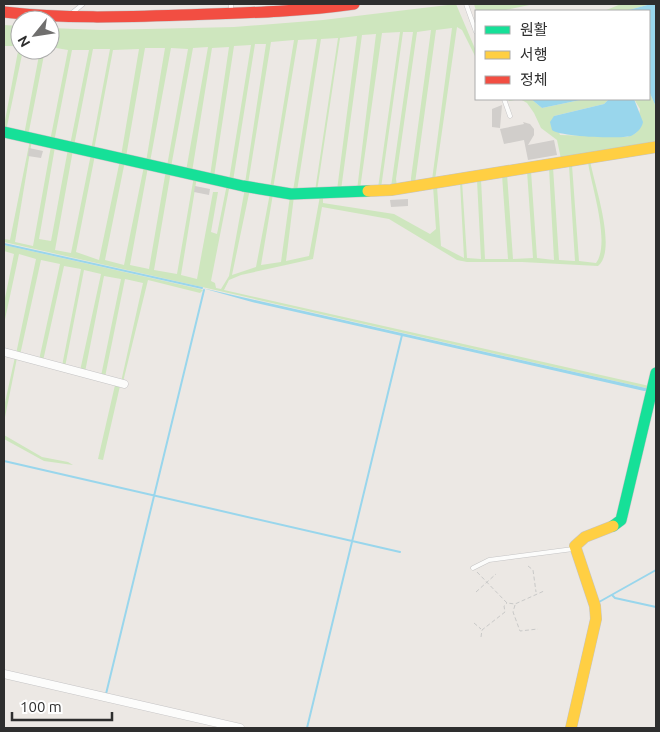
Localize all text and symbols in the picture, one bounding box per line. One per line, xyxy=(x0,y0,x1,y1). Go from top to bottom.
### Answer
north arrow xyxy=(10,10,60,60)
legend xyxy=(475,10,650,100)
text: 원활 xyxy=(520,21,548,38)
text: N xyxy=(14,33,33,50)
text: 서행 xyxy=(520,46,548,63)
text: 정체 xyxy=(520,71,548,88)
scale bar xyxy=(12,690,112,722)
text: 100 m xyxy=(20,698,62,715)

